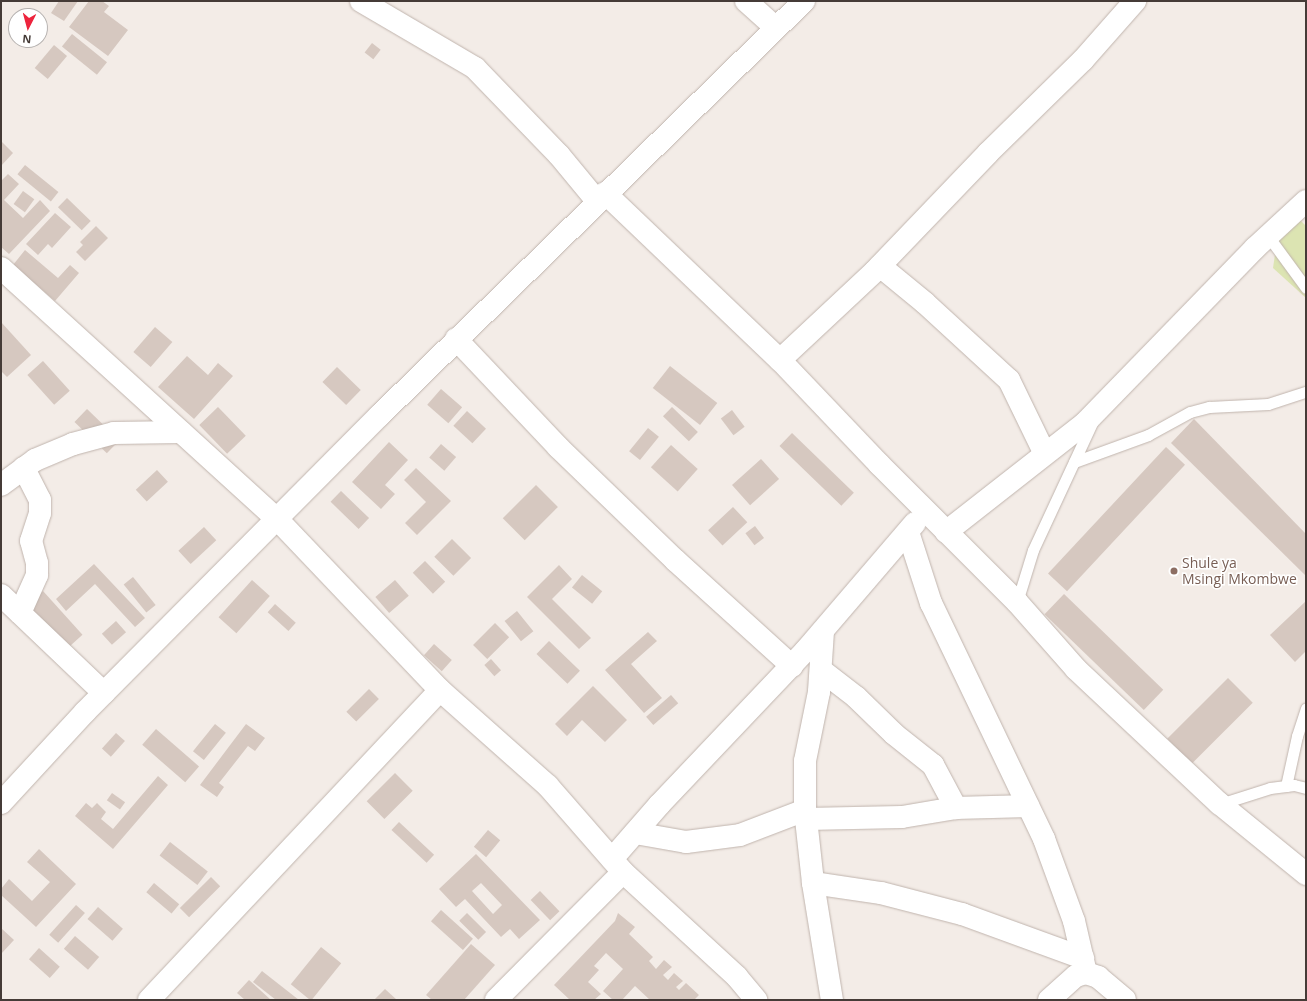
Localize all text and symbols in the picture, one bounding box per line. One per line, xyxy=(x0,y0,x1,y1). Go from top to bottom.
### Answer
north arrow xyxy=(8,8,48,48)
text: N xyxy=(22,32,32,47)
place label: Shule ya Msingi Mkombwe xyxy=(1182,555,1297,588)
marker: Shule ya Msingi Mkombwe xyxy=(1169,566,1179,576)

